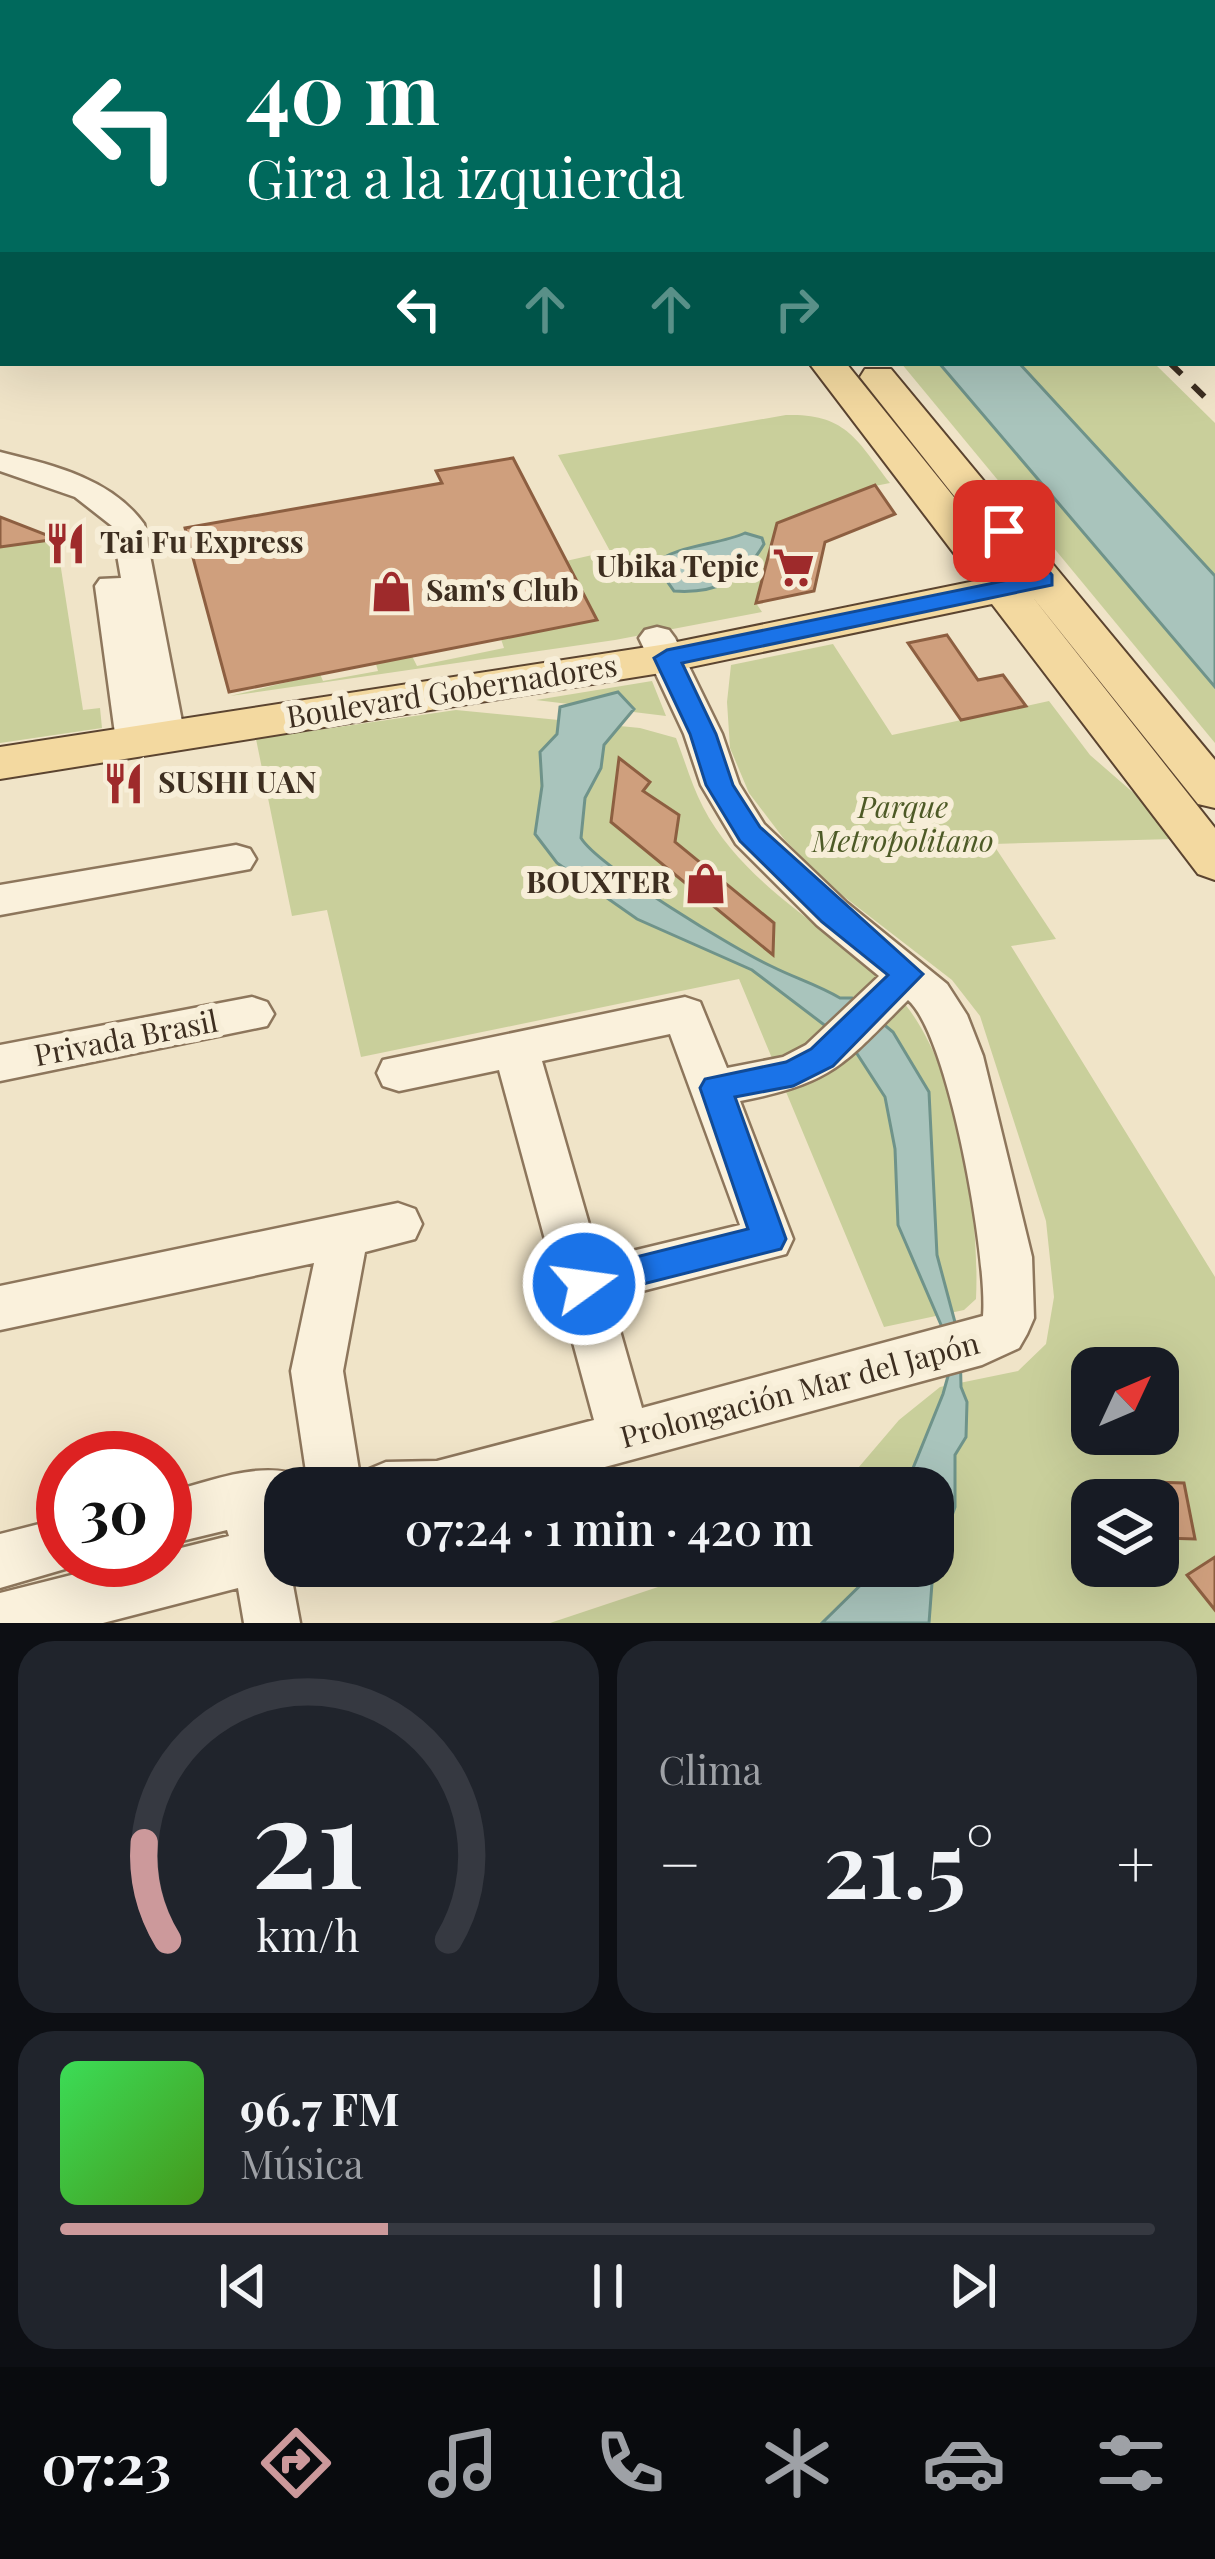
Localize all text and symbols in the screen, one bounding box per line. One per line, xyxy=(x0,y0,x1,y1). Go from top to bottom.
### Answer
text: 40 m xyxy=(246,34,440,146)
icon: left xyxy=(48,48,204,204)
text: Gira a la izquierda xyxy=(246,141,684,213)
icon: left xyxy=(386,276,452,342)
icon: ahead xyxy=(512,276,578,342)
icon: ahead xyxy=(638,276,704,342)
icon: right xyxy=(764,276,830,342)
pin xyxy=(953,480,1055,582)
icon: arrive xyxy=(971,498,1037,564)
restaurant icon: Tai Fu Express xyxy=(43,520,89,566)
place label: Tai Fu Express xyxy=(100,521,304,561)
supermarket icon: Ubika Tepic xyxy=(770,544,816,590)
place label: Ubika Tepic xyxy=(596,545,759,585)
shop icon: Sam's Club xyxy=(369,568,415,614)
place label: Sam's Club xyxy=(426,569,579,609)
street label: Boulevard Gobernadores xyxy=(284,644,620,736)
restaurant icon: SUSHI UAN xyxy=(101,760,147,806)
place label: SUSHI UAN xyxy=(158,761,317,801)
park label: Parque Metropolitano xyxy=(810,786,994,860)
shop icon: BOUXTER xyxy=(682,860,728,906)
place label: BOUXTER xyxy=(526,861,672,901)
street label: Privada Brasil xyxy=(30,1000,221,1074)
position arrow xyxy=(521,1221,647,1347)
street label: Prolongación Mar del Japón xyxy=(616,1322,983,1456)
north arrow xyxy=(1071,1347,1179,1455)
map controls xyxy=(1071,1347,1179,1587)
speed limit sign: 30 xyxy=(36,1431,192,1587)
button: layers xyxy=(1071,1479,1179,1587)
text: 07:24 · 1 min · 420 m xyxy=(405,1497,813,1557)
text: Clima xyxy=(659,1743,762,1795)
text: 21 xyxy=(252,1754,365,1920)
text: 21.5° xyxy=(823,1802,994,1922)
text: − xyxy=(659,1818,701,1906)
text: + xyxy=(1116,1818,1155,1906)
text: km/h xyxy=(257,1906,360,1963)
text: 96.7 FM xyxy=(240,2077,400,2137)
text: Música xyxy=(240,2137,363,2189)
icon: previous xyxy=(210,2253,276,2319)
icon: pause xyxy=(575,2253,641,2319)
icon: next xyxy=(940,2253,1006,2319)
icon: directions xyxy=(254,2421,338,2505)
icon: music xyxy=(421,2421,505,2505)
icon: phone xyxy=(588,2421,672,2505)
icon: climate xyxy=(755,2421,839,2505)
icon: car xyxy=(922,2421,1006,2505)
icon: filters xyxy=(1089,2421,1173,2505)
text: 07:23 xyxy=(42,2427,171,2499)

